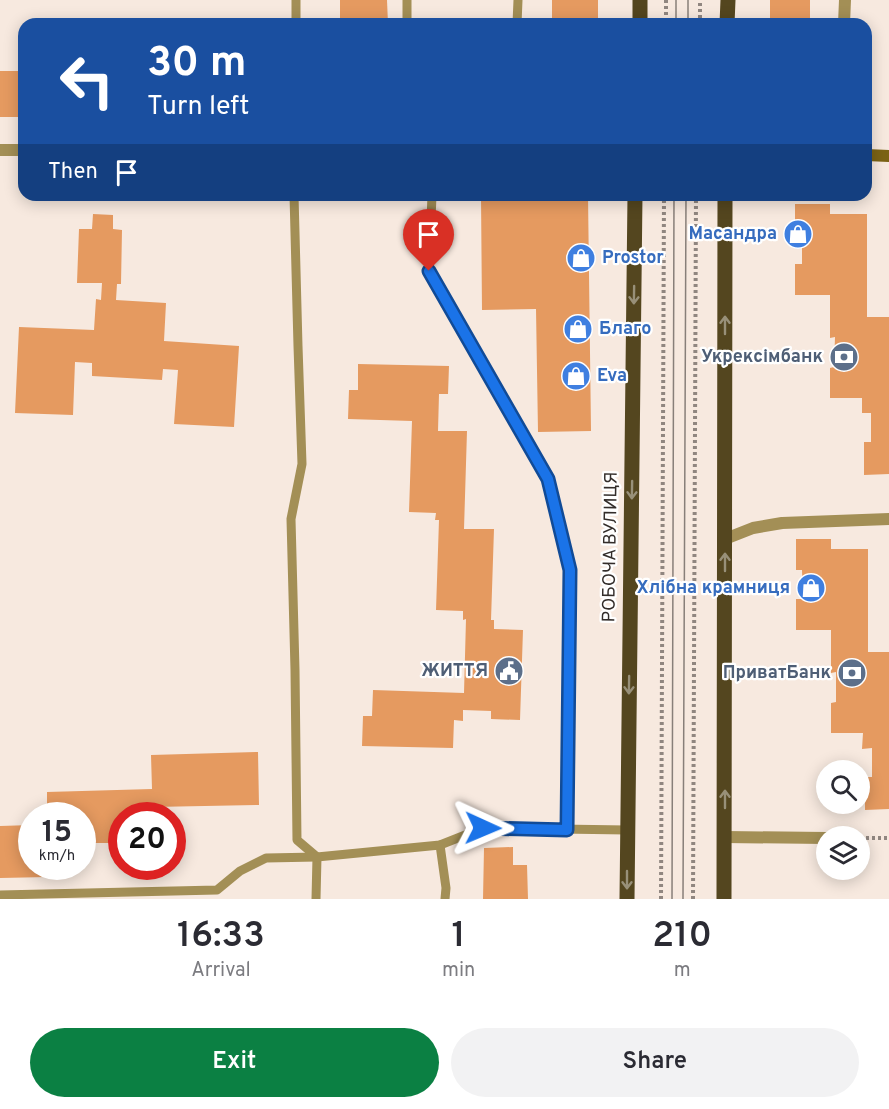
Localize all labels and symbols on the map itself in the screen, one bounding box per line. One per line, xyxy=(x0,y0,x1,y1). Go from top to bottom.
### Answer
pin xyxy=(403,209,454,271)
shop icon: Масандра xyxy=(782,218,814,250)
place label: Масандра xyxy=(688,223,777,246)
shop icon: Prostor xyxy=(565,242,597,274)
place label: Prostor xyxy=(602,247,664,270)
one-way arrow xyxy=(628,285,640,305)
shop icon: Благо xyxy=(562,313,594,345)
one-way arrow xyxy=(719,315,731,335)
place label: Благо xyxy=(599,318,652,341)
bank icon: Укрексімбанк xyxy=(828,341,860,373)
place label: Укрексімбанк xyxy=(701,346,823,369)
shop icon: Eva xyxy=(560,360,592,392)
place label: Eva xyxy=(597,365,627,388)
street label: РОБОЧА ВУЛИЦЯ xyxy=(598,471,624,623)
one-way arrow xyxy=(626,480,637,500)
one-way arrow xyxy=(719,552,731,572)
shop icon: Хлібна крамниця xyxy=(795,572,827,604)
place label: Хлібна крамниця xyxy=(637,577,790,600)
public building icon: ЖИТТЯ xyxy=(493,655,525,687)
bank icon: ПриватБанк xyxy=(836,657,868,689)
place label: ЖИТТЯ xyxy=(421,660,488,683)
place label: ПриватБанк xyxy=(723,662,831,685)
one-way arrow xyxy=(623,675,635,695)
one-way arrow xyxy=(719,789,731,809)
position arrow xyxy=(451,796,515,860)
speed limit sign: 20 xyxy=(108,802,186,880)
one-way arrow xyxy=(621,870,633,890)

